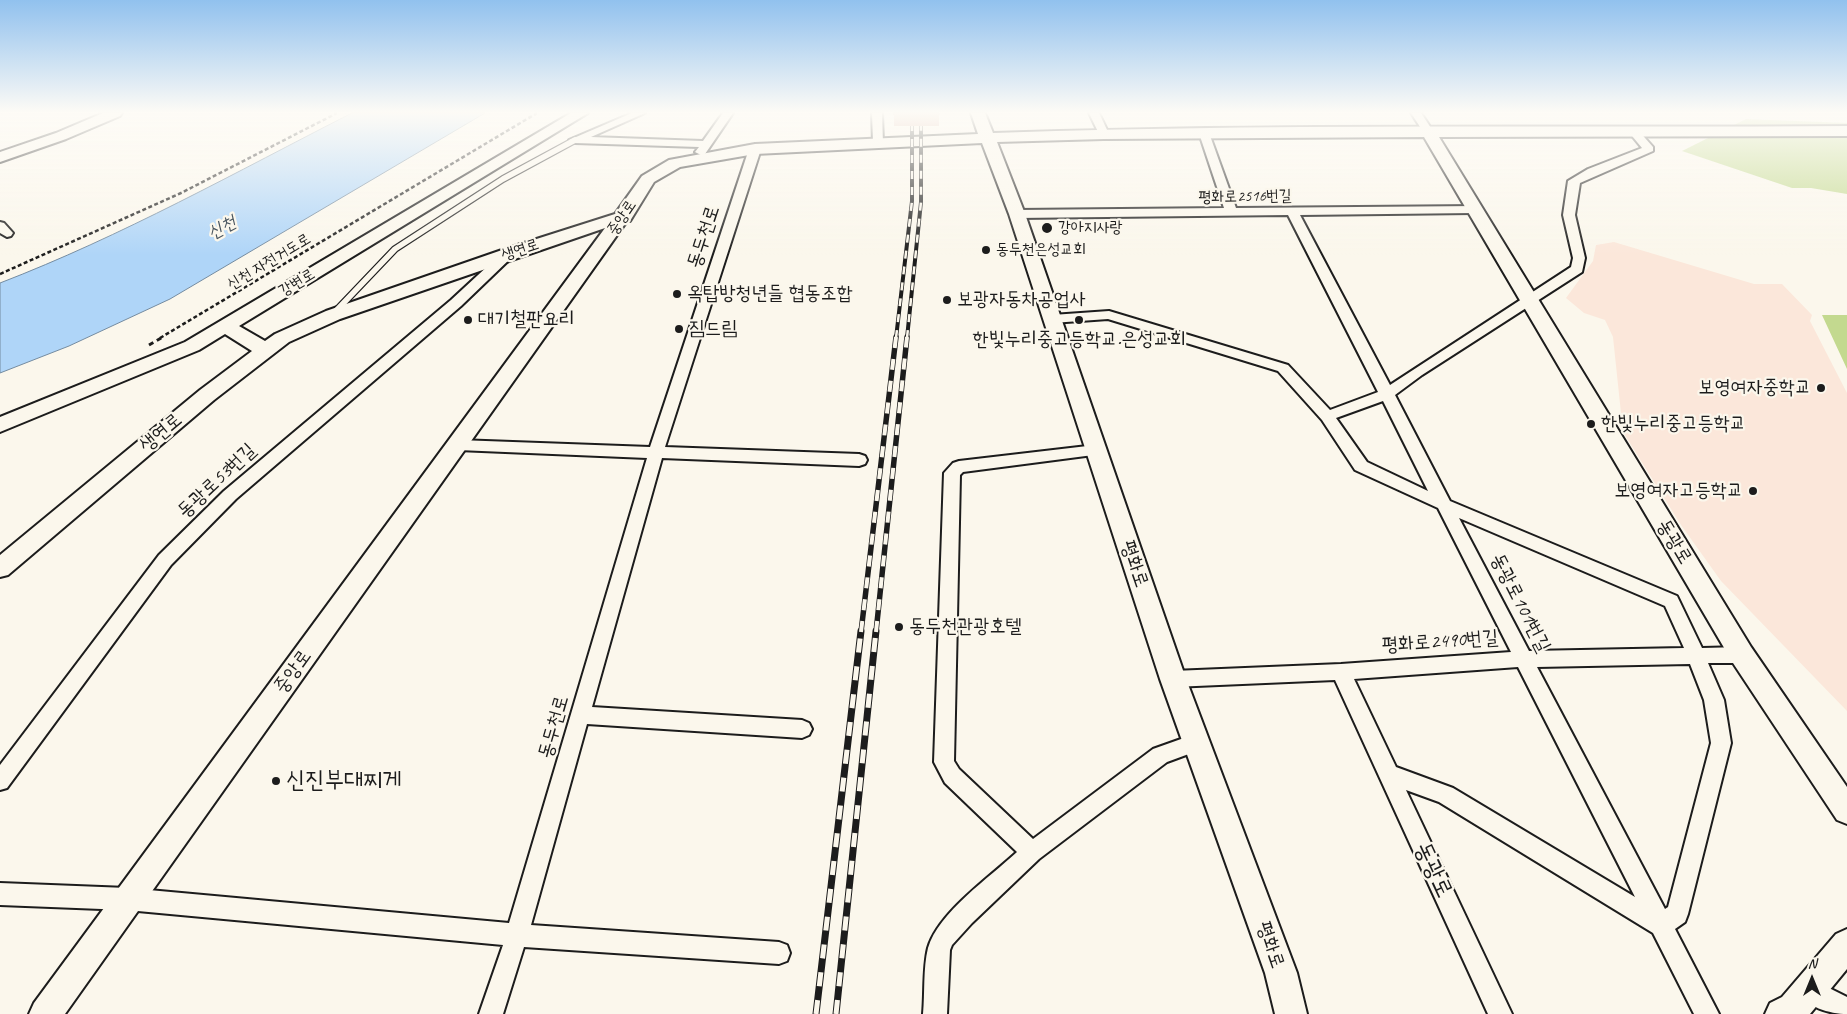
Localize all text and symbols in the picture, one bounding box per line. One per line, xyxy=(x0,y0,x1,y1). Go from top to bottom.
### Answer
street label: 평화로2516번길 xyxy=(1198,187,1292,207)
street label: 중앙로 xyxy=(603,197,641,239)
street label: 동두천로 xyxy=(683,203,725,271)
water label: 신천 xyxy=(204,212,240,244)
place label: 강아지사랑 xyxy=(1058,218,1122,238)
marker: 강아지사랑 xyxy=(1040,221,1054,235)
street label: 신천 자전거도로 xyxy=(224,230,314,294)
street label: 생연로 xyxy=(499,235,541,265)
place label: 동두천은성교회 xyxy=(996,240,1086,260)
marker: 동두천은성교회 xyxy=(980,244,992,256)
street label: 강변로 xyxy=(276,265,318,301)
place label: 옥탑방청년들 협동조합 xyxy=(687,282,853,306)
marker: 옥탑방청년들 협동조합 xyxy=(671,288,683,300)
place label: 보광자동차공업사 xyxy=(957,288,1086,312)
marker: 보광자동차공업사 xyxy=(941,294,953,306)
place label: 대기철판요리 xyxy=(478,308,575,332)
marker: 대기철판요리 xyxy=(462,314,474,326)
marker: 한빛누리중고등학교.은성교회 xyxy=(1073,314,1085,326)
place label: 짐드림 xyxy=(689,317,737,341)
marker: 짐드림 xyxy=(673,323,685,335)
place label: 한빛누리중고등학교.은성교회 xyxy=(972,328,1186,352)
place label: 보영여자중학교 xyxy=(1698,376,1811,400)
marker: 보영여자중학교 xyxy=(1815,382,1827,394)
street label: 생연로 xyxy=(135,408,187,458)
place label: 한빛누리중고등학교 xyxy=(1601,412,1746,436)
marker: 한빛누리중고등학교 xyxy=(1585,418,1597,430)
street label: 동광로53번길 xyxy=(173,439,261,523)
place label: 보영여자고등학교 xyxy=(1614,479,1743,503)
marker: 보영여자고등학교 xyxy=(1747,485,1759,497)
street label: 동광로 xyxy=(1651,515,1697,569)
street label: 평화로 xyxy=(1115,537,1153,591)
street label: 동광로101번길 xyxy=(1485,550,1555,656)
place label: 동두천관광호텔 xyxy=(909,615,1022,639)
marker: 동두천관광호텔 xyxy=(893,621,905,633)
street label: 평화로2490번길 xyxy=(1381,626,1499,658)
street label: 중앙로 xyxy=(269,645,317,699)
street label: 동두천로 xyxy=(534,693,574,761)
place label: 신진부대찌게 xyxy=(286,767,402,795)
marker: 신진부대찌게 xyxy=(270,775,282,787)
street label: 동광로 xyxy=(1408,838,1458,902)
street label: 평화로 xyxy=(1251,918,1289,972)
north arrow xyxy=(1787,954,1837,1004)
text: N xyxy=(1808,955,1816,972)

